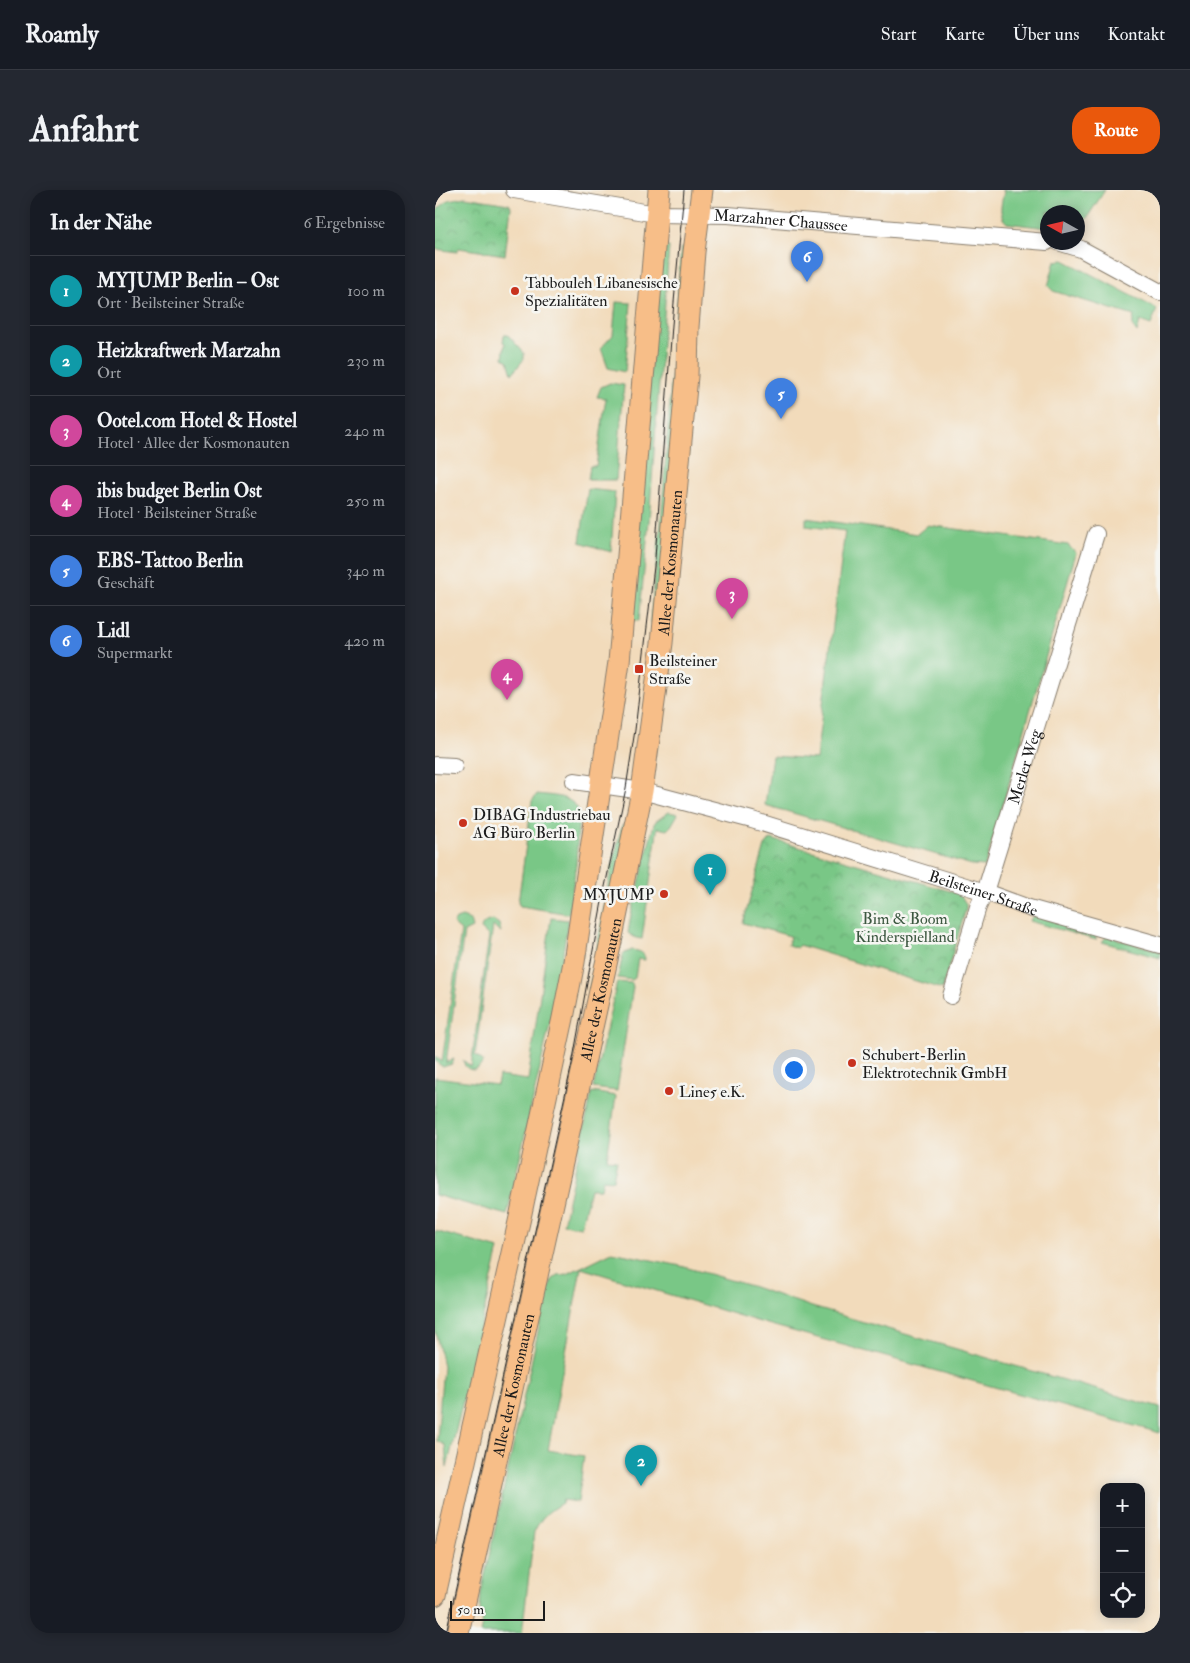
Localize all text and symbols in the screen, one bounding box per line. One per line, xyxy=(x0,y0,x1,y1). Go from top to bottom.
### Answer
text: Roamly xyxy=(25,19,99,50)
text: Start xyxy=(881,23,917,46)
text: Karte xyxy=(945,23,985,46)
text: Über uns xyxy=(1013,23,1079,46)
text: Kontakt xyxy=(1107,23,1165,46)
button: Route xyxy=(1072,107,1160,154)
text: Anfahrt xyxy=(30,108,139,152)
north arrow xyxy=(1040,205,1085,250)
street label: Marzahner Chaussee xyxy=(714,206,849,236)
text: In der Nähe xyxy=(50,209,152,236)
text: 6 Ergebnisse xyxy=(304,213,385,233)
pin: 6 xyxy=(791,241,823,282)
text: MYJUMP Berlin – Ost xyxy=(97,269,279,293)
place label: Tabbouleh Libanesische Spezialitäten xyxy=(525,273,678,312)
text: 1 xyxy=(63,281,69,301)
text: 100 m xyxy=(347,281,385,301)
marker: Tabbouleh Libanesische Spezialitäten xyxy=(509,285,521,297)
text: Ort · Beilsteiner Straße xyxy=(97,293,244,313)
text: Heizkraftwerk Marzahn xyxy=(97,339,280,363)
text: 2 xyxy=(62,351,70,371)
text: 230 m xyxy=(347,351,385,371)
text: Ort xyxy=(97,363,121,383)
pin: 5 xyxy=(765,378,797,419)
text: Ootel.com Hotel & Hostel xyxy=(97,409,297,433)
text: 3 xyxy=(63,421,69,441)
text: 240 m xyxy=(344,421,385,441)
text: Hotel · Allee der Kosmonauten xyxy=(97,433,290,453)
text: ibis budget Berlin Ost xyxy=(97,479,262,503)
street label: Allee der Kosmonauten xyxy=(654,489,687,637)
text: 4 xyxy=(62,491,70,511)
text: 250 m xyxy=(346,491,385,511)
text: Hotel · Beilsteiner Straße xyxy=(97,503,257,523)
text: EBS-Tattoo Berlin xyxy=(97,549,243,573)
text: 5 xyxy=(62,561,70,581)
text: 340 m xyxy=(346,561,385,581)
text: Geschäft xyxy=(97,573,154,593)
pin: 3 xyxy=(716,578,748,619)
text: Lidl xyxy=(97,619,130,643)
text: 6 xyxy=(62,631,70,651)
text: 420 m xyxy=(344,631,385,651)
text: Supermarkt xyxy=(97,643,172,663)
place label: Beilsteiner Straße xyxy=(649,651,717,689)
pin: 4 xyxy=(491,659,523,700)
marker: Beilsteiner Straße xyxy=(633,663,645,675)
street label: Merler Weg xyxy=(1004,726,1046,807)
place label: DIBAG Industriebau AG Büro Berlin xyxy=(472,805,611,843)
marker: DIBAG Industriebau AG Büro Berlin xyxy=(457,817,469,829)
pin: 1 xyxy=(694,854,726,895)
street label: Beilsteiner Straße xyxy=(926,866,1040,921)
place label: MYJUMP xyxy=(582,885,654,906)
marker: MYJUMP xyxy=(658,888,670,900)
park label: Bim & Boom Kinderspielland xyxy=(855,909,955,948)
street label: Allee der Kosmonauten xyxy=(576,916,627,1064)
place label: Schubert-Berlin Elektrotechnik GmbH xyxy=(862,1045,1007,1083)
your location xyxy=(781,1057,807,1083)
marker: Schubert-Berlin Elektrotechnik GmbH xyxy=(846,1057,858,1069)
place label: Line5 e.K. xyxy=(679,1082,745,1102)
marker: Line5 e.K. xyxy=(663,1085,675,1097)
street label: Allee der Kosmonauten xyxy=(488,1312,539,1460)
pin: 2 xyxy=(625,1445,657,1486)
map controls xyxy=(1100,1483,1145,1618)
button: + xyxy=(1100,1483,1145,1528)
button: − xyxy=(1100,1528,1145,1573)
button: locate xyxy=(1100,1573,1145,1618)
scale bar xyxy=(450,1598,545,1621)
text: 50 m xyxy=(457,1601,484,1618)

